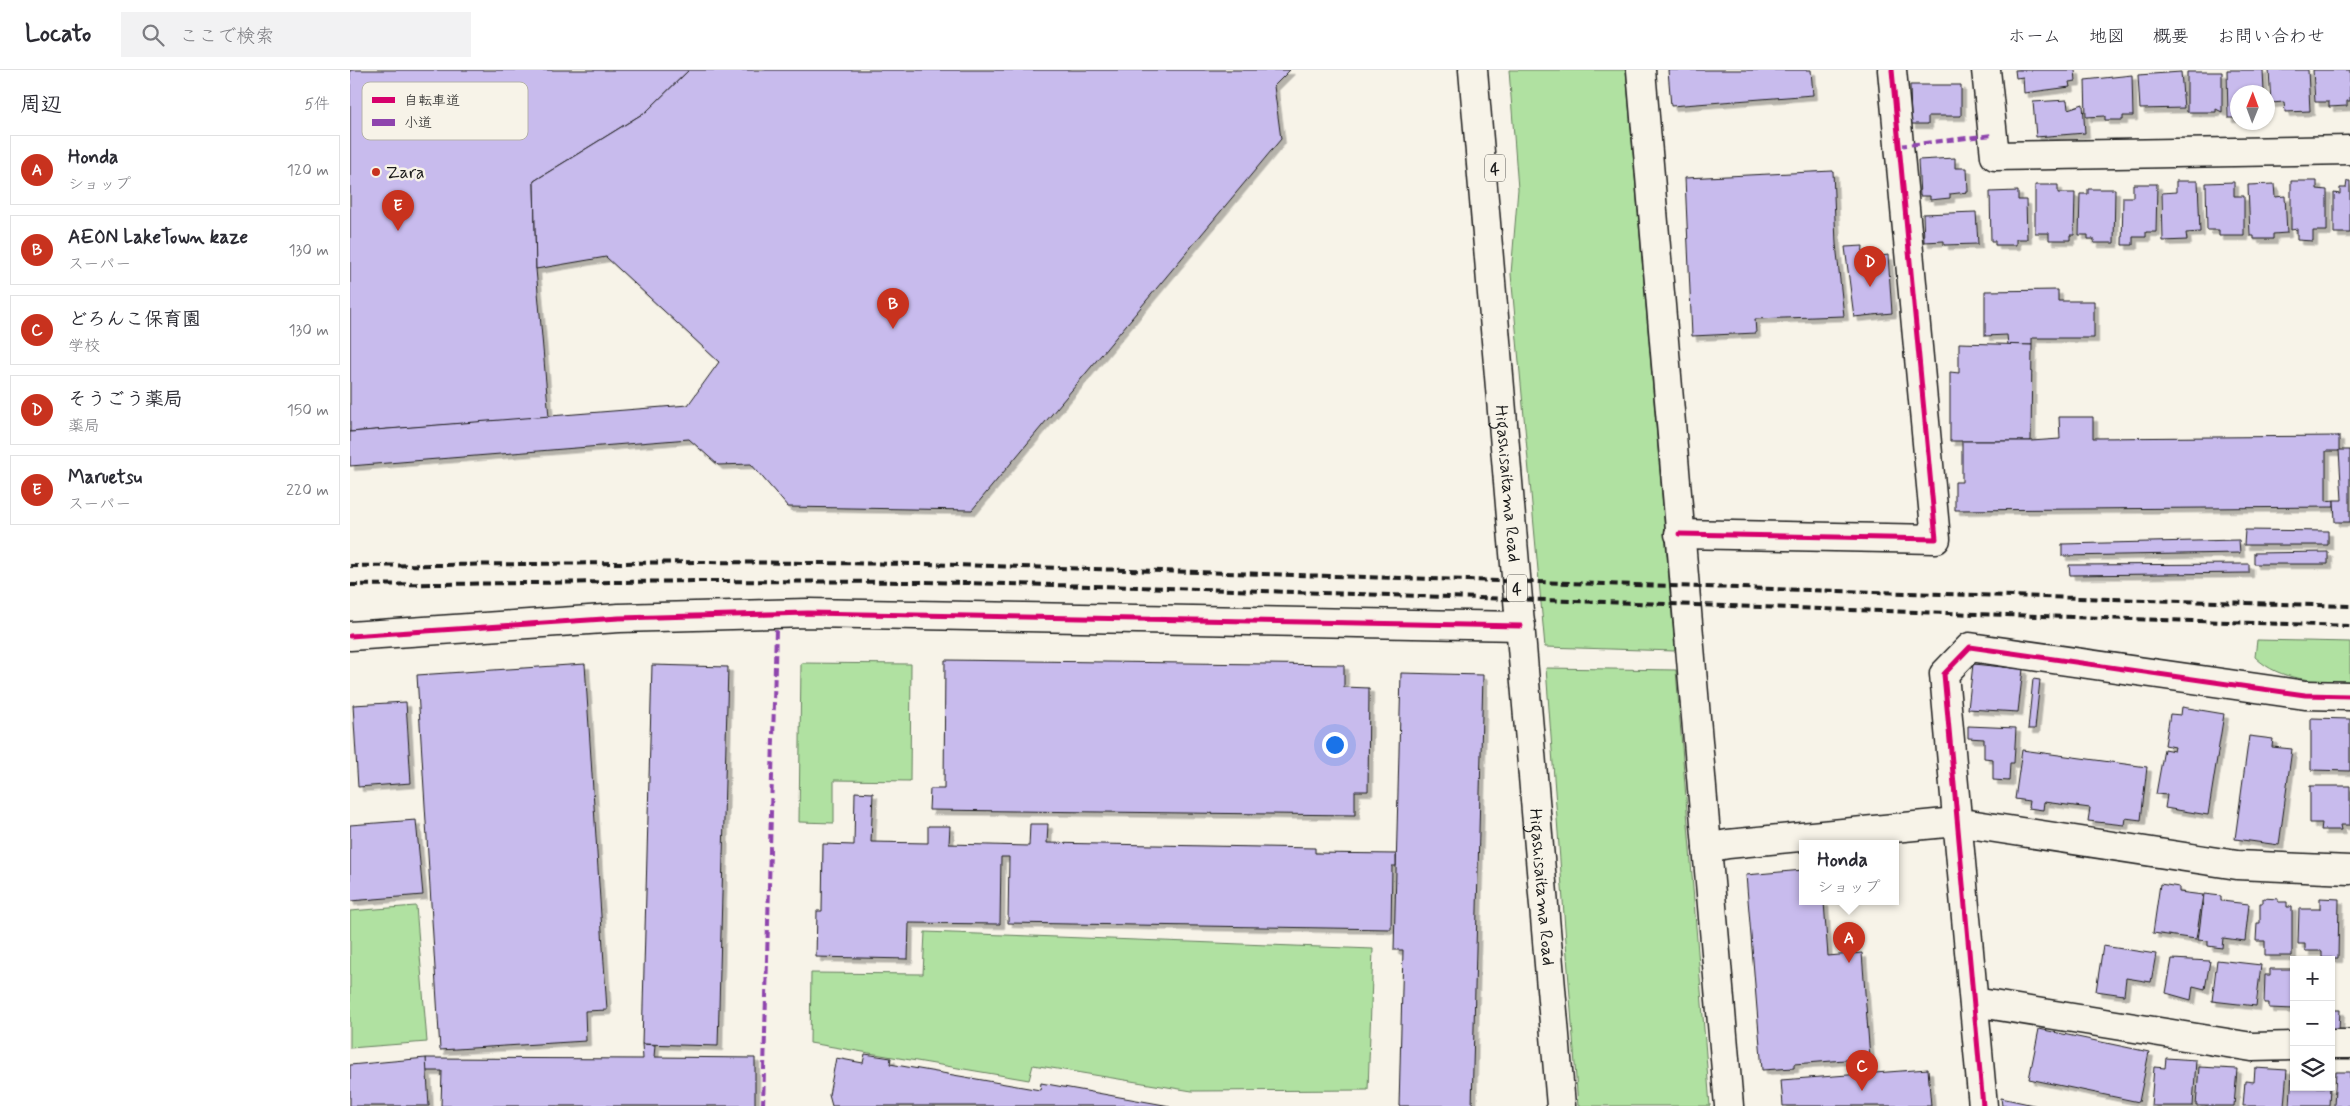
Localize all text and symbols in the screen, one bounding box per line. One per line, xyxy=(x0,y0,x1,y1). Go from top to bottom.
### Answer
search box xyxy=(121,12,471,57)
text: Locato xyxy=(25,19,91,50)
icon: search xyxy=(139,21,167,49)
text: ここで検索 xyxy=(179,24,274,49)
text: ホーム xyxy=(2008,25,2061,49)
text: 地図 xyxy=(2089,25,2125,49)
text: 概要 xyxy=(2153,25,2189,49)
text: お問い合わせ xyxy=(2217,25,2325,49)
legend xyxy=(362,82,528,140)
north arrow xyxy=(2230,85,2275,130)
text: 周辺 xyxy=(20,91,62,119)
text: 自転車道 xyxy=(404,92,460,110)
text: 5件 xyxy=(304,94,330,115)
text: 小道 xyxy=(404,114,432,132)
text: Honda xyxy=(68,145,118,170)
road number: 4 xyxy=(1485,155,1505,182)
text: A xyxy=(32,160,42,181)
text: 120 m xyxy=(287,160,329,181)
place label: Zara xyxy=(386,161,425,185)
marker: Zara xyxy=(370,166,382,178)
text: ショップ xyxy=(68,174,131,195)
pin: E xyxy=(382,190,414,231)
text: AEON LakeTown kaze xyxy=(68,225,248,250)
text: B xyxy=(32,240,42,261)
text: 130 m xyxy=(288,240,329,261)
pin: D xyxy=(1854,246,1886,287)
text: スーパー xyxy=(68,254,131,275)
pin: B xyxy=(877,288,909,329)
text: どろんこ保育園 xyxy=(68,307,201,332)
text: C xyxy=(31,320,43,341)
text: 130 m xyxy=(288,320,329,341)
text: 学校 xyxy=(68,336,100,357)
text: そうごう薬局 xyxy=(68,387,183,412)
text: D xyxy=(31,400,43,421)
text: 150 m xyxy=(287,400,329,421)
street label: Higashisaitama Road xyxy=(1488,404,1526,563)
text: 薬局 xyxy=(68,416,100,437)
text: Maruetsu xyxy=(68,465,142,490)
text: E xyxy=(32,480,42,501)
text: 220 m xyxy=(286,480,329,501)
text: スーパー xyxy=(68,494,131,515)
road number: 4 xyxy=(1507,574,1527,602)
your location xyxy=(1322,732,1348,758)
street label: Higashisaitama Road xyxy=(1522,808,1560,967)
popup xyxy=(1799,840,1899,905)
text: Honda xyxy=(1817,848,1868,873)
text: ショップ xyxy=(1817,877,1881,898)
pin: A xyxy=(1833,922,1865,963)
map controls xyxy=(2290,956,2335,1091)
button: + xyxy=(2290,956,2335,1001)
button: − xyxy=(2290,1001,2335,1046)
button: layers xyxy=(2290,1046,2335,1091)
pin: C xyxy=(1846,1050,1878,1091)

